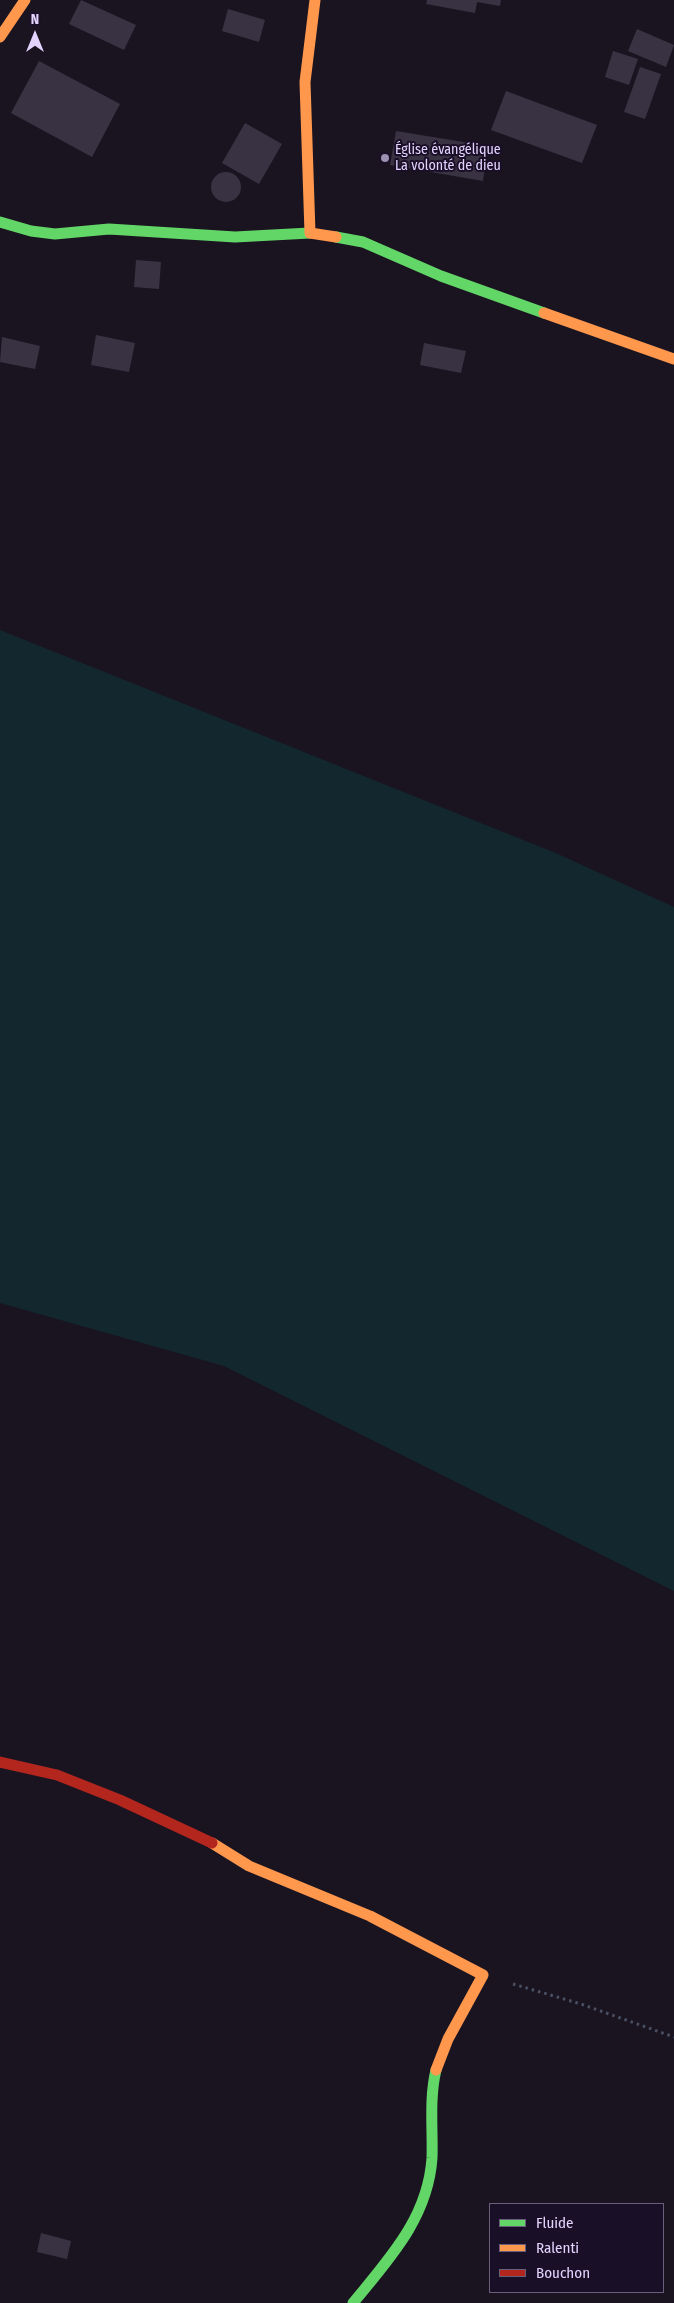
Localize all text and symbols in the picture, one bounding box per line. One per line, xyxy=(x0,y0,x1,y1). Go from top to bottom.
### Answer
north arrow xyxy=(10,10,60,60)
text: N xyxy=(31,11,39,28)
place label: Église évangélique La volonté de dieu xyxy=(395,142,501,174)
marker: Église évangélique La volonté de dieu xyxy=(379,152,391,164)
legend xyxy=(489,2203,664,2293)
text: Fluide xyxy=(536,2214,573,2232)
text: Ralenti xyxy=(536,2239,579,2257)
text: Bouchon xyxy=(536,2264,590,2282)

